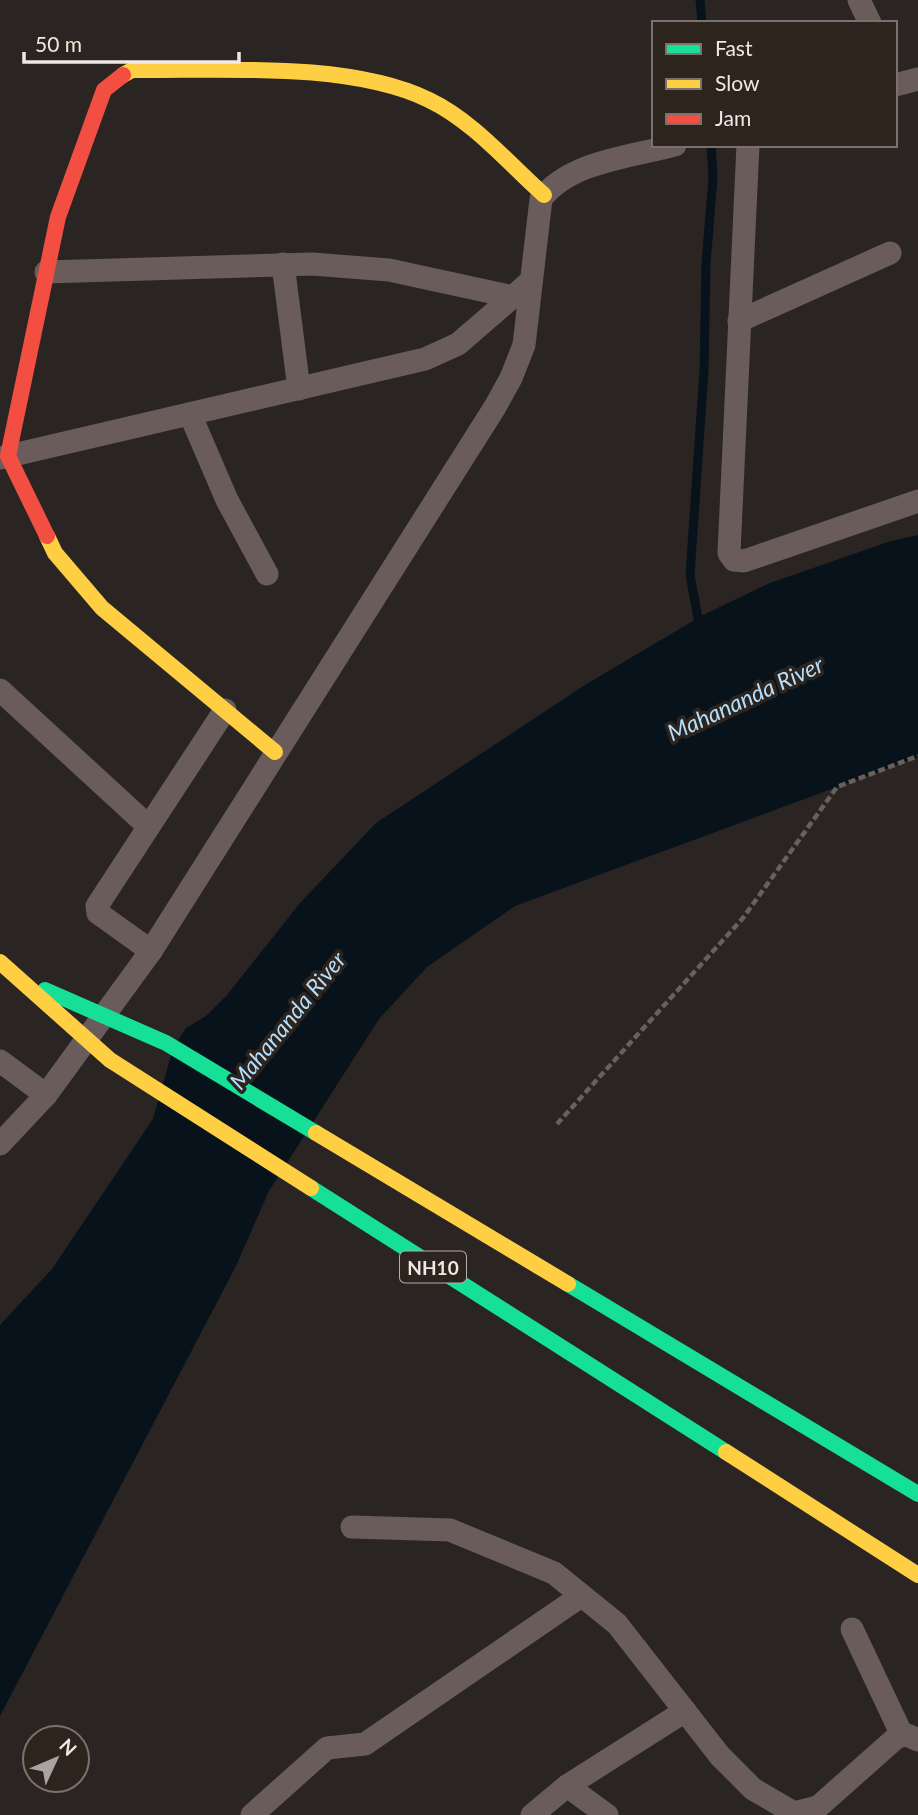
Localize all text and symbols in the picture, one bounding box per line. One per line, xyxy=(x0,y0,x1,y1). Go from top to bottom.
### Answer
scale bar xyxy=(24,21,240,65)
legend xyxy=(652,21,897,147)
text: 50 m xyxy=(35,31,82,56)
text: Fast xyxy=(715,35,753,60)
text: Slow xyxy=(715,70,760,95)
text: Jam xyxy=(715,105,751,130)
water label: Mahananda River xyxy=(663,649,828,746)
water label: Mahananda River xyxy=(223,945,352,1094)
road number: NH10 xyxy=(400,1252,466,1282)
north arrow xyxy=(21,1724,91,1794)
text: N xyxy=(55,1734,82,1760)

